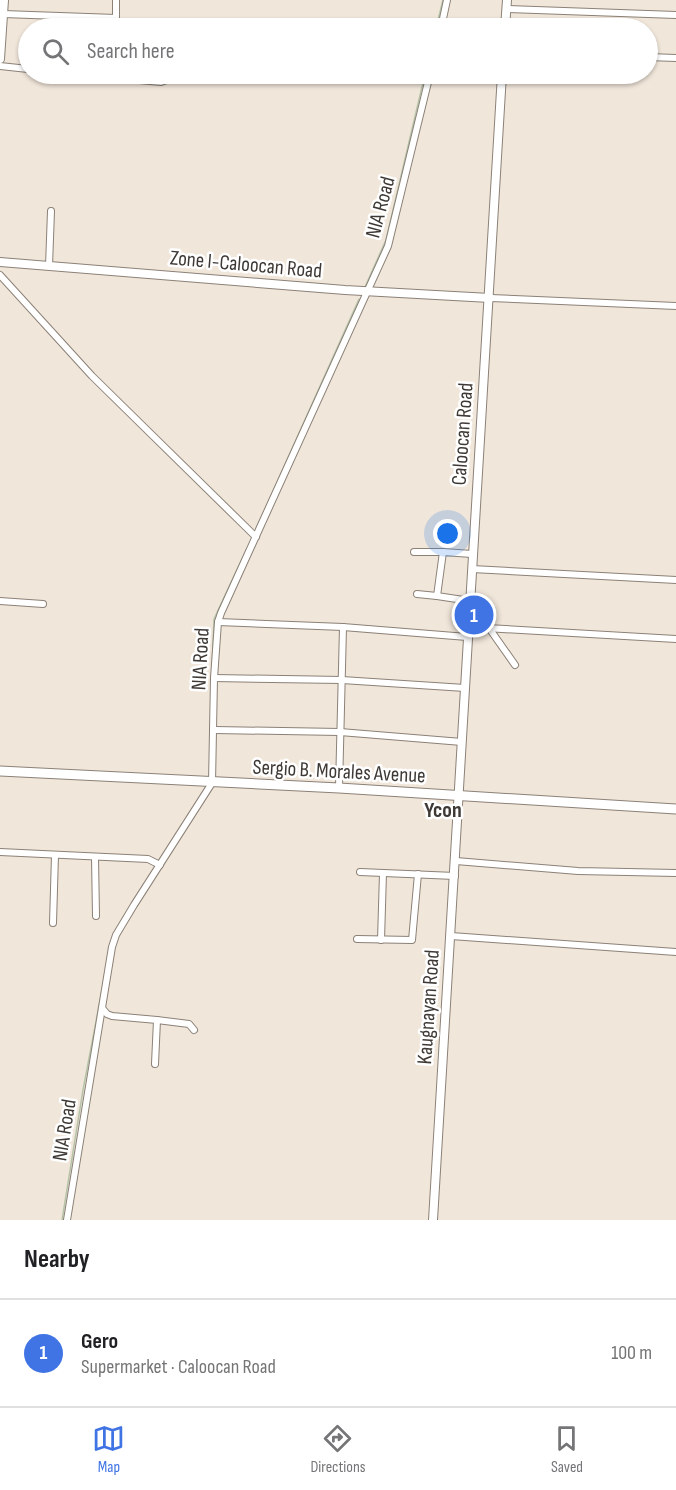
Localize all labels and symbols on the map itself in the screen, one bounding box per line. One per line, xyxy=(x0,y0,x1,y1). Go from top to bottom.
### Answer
street label: NIA Road xyxy=(360,174,401,240)
street label: Zone I-Caloocan Road xyxy=(169,245,323,284)
street label: Caloocan Road xyxy=(446,382,479,486)
your location xyxy=(433,519,462,548)
pin: 1 xyxy=(454,592,494,638)
street label: NIA Road xyxy=(186,627,215,691)
street label: Sergio B. Morales Avenue xyxy=(252,754,426,789)
district label: Ycon xyxy=(424,797,462,824)
street label: Kaugnayan Road xyxy=(412,949,445,1065)
street label: NIA Road xyxy=(47,1097,82,1163)

